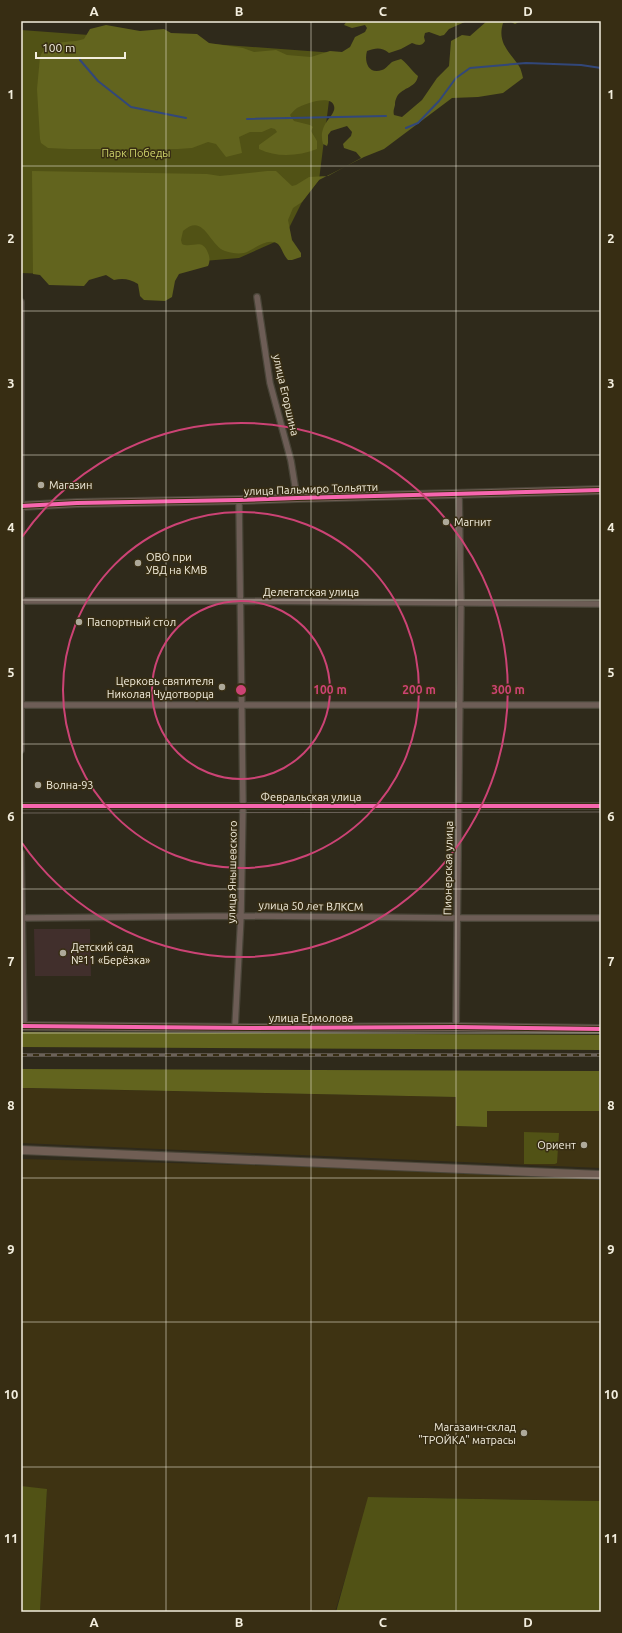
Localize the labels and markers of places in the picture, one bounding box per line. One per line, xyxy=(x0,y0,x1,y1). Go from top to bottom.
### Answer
place label: Магазин xyxy=(49,479,93,491)
marker: Магазин xyxy=(36,480,46,490)
place label: Магнит xyxy=(454,516,492,528)
marker: Магнит xyxy=(441,517,451,527)
place label: ОВО при УВД на КМВ xyxy=(146,551,207,576)
marker: ОВО при УВД на КМВ xyxy=(133,558,143,568)
place label: Паспортный стол xyxy=(87,616,176,628)
marker: Паспортный стол xyxy=(74,617,84,627)
place label: Церковь святителя Николая Чудотворца xyxy=(107,675,214,700)
marker: Церковь святителя Николая Чудотворца xyxy=(217,682,227,692)
centre of rings xyxy=(234,683,248,697)
place label: Волна-93 xyxy=(46,779,94,791)
marker: Волна-93 xyxy=(33,780,43,790)
place label: Детский сад №11 «Берёзка» xyxy=(71,941,150,966)
marker: Детский сад №11 «Берёзка» xyxy=(58,948,68,958)
place label: Ориент xyxy=(537,1139,576,1151)
marker: Ориент xyxy=(579,1140,589,1150)
place label: Магазаин-склад "ТРОЙКА" матрасы xyxy=(418,1421,517,1446)
marker: Магазаин-склад "ТРОЙКА" матрасы xyxy=(519,1428,529,1438)

